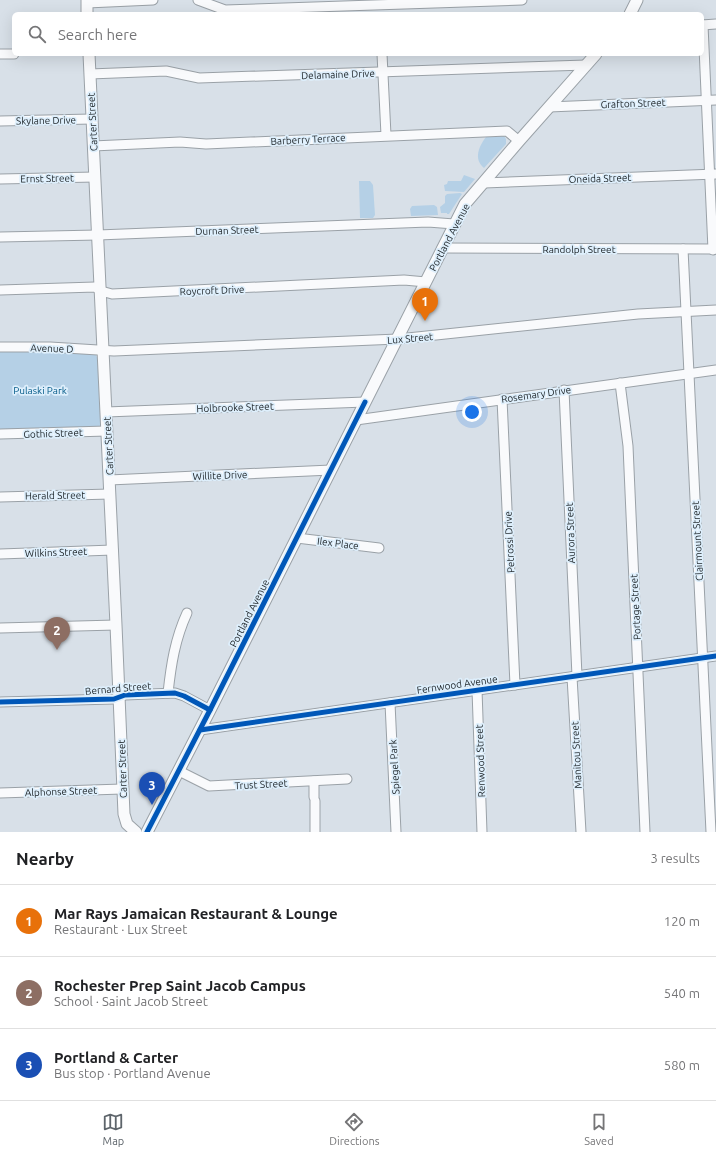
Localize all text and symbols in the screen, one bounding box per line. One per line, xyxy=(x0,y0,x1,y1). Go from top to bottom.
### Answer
search box xyxy=(12,12,704,56)
icon: search xyxy=(26,23,48,45)
text: Search here xyxy=(58,26,137,43)
street label: Delamaine Drive xyxy=(301,68,375,81)
street label: Carter Street xyxy=(85,92,100,151)
street label: Grafton Street xyxy=(600,97,666,110)
street label: Skylane Drive xyxy=(16,114,76,127)
street label: Barberry Terrace xyxy=(270,132,346,147)
street label: Oneida Street xyxy=(569,172,632,185)
street label: Ernst Street xyxy=(20,173,74,184)
street label: Portland Avenue xyxy=(427,202,472,273)
street label: Durnan Street xyxy=(195,224,259,237)
street label: Randolph Street xyxy=(542,244,616,255)
street label: Roycroft Drive xyxy=(179,284,245,297)
pin: 1 xyxy=(412,288,438,321)
street label: Lux Street xyxy=(387,331,434,346)
street label: Avenue D xyxy=(30,342,74,355)
street label: Rosemary Drive xyxy=(500,384,572,405)
park label: Pulaski Park xyxy=(13,385,67,396)
street label: Holbrooke Street xyxy=(196,401,274,414)
your location xyxy=(462,402,482,422)
street label: Carter Street xyxy=(101,416,116,475)
street label: Gothic Street xyxy=(23,427,83,440)
street label: Willite Drive xyxy=(192,469,248,482)
street label: Herald Street xyxy=(25,489,85,502)
street label: Clairmount Street xyxy=(690,501,705,581)
street label: Aurora Street xyxy=(564,502,577,564)
street label: Petrossi Drive xyxy=(502,511,517,573)
street label: Ilex Place xyxy=(316,535,359,552)
street label: Wilkins Street xyxy=(25,546,87,559)
street label: Portage Street xyxy=(628,574,643,640)
street label: Portland Avenue xyxy=(228,577,271,649)
pin: 2 xyxy=(44,617,70,650)
street label: Fernwood Avenue xyxy=(416,673,498,696)
street label: Bernard Street xyxy=(85,680,152,697)
street label: Manitou Street xyxy=(569,721,584,789)
street label: Renwood Street xyxy=(474,724,487,798)
street label: Carter Street xyxy=(116,739,129,798)
street label: Spiegel Park xyxy=(388,739,401,795)
pin: 3 xyxy=(139,772,165,805)
street label: Trust Street xyxy=(234,778,288,791)
street label: Alphonse Street xyxy=(25,785,97,798)
text: Nearby xyxy=(16,849,74,868)
text: 3 results xyxy=(650,851,700,865)
text: Mar Rays Jamaican Restaurant & Lounge xyxy=(54,905,338,922)
text: 1 xyxy=(25,914,33,928)
text: 120 m xyxy=(664,914,700,928)
text: Restaurant · Lux Street xyxy=(54,922,187,936)
text: Rochester Prep Saint Jacob Campus xyxy=(54,977,306,994)
text: 2 xyxy=(25,986,33,1000)
text: 540 m xyxy=(664,986,700,1000)
text: School · Saint Jacob Street xyxy=(54,994,208,1008)
text: Portland & Carter xyxy=(54,1049,178,1066)
text: 3 xyxy=(25,1058,33,1072)
text: 580 m xyxy=(664,1058,700,1072)
text: Bus stop · Portland Avenue xyxy=(54,1066,211,1080)
tab: Map xyxy=(102,1111,124,1147)
tab: Directions xyxy=(329,1111,380,1147)
tab: Saved xyxy=(584,1111,614,1147)

